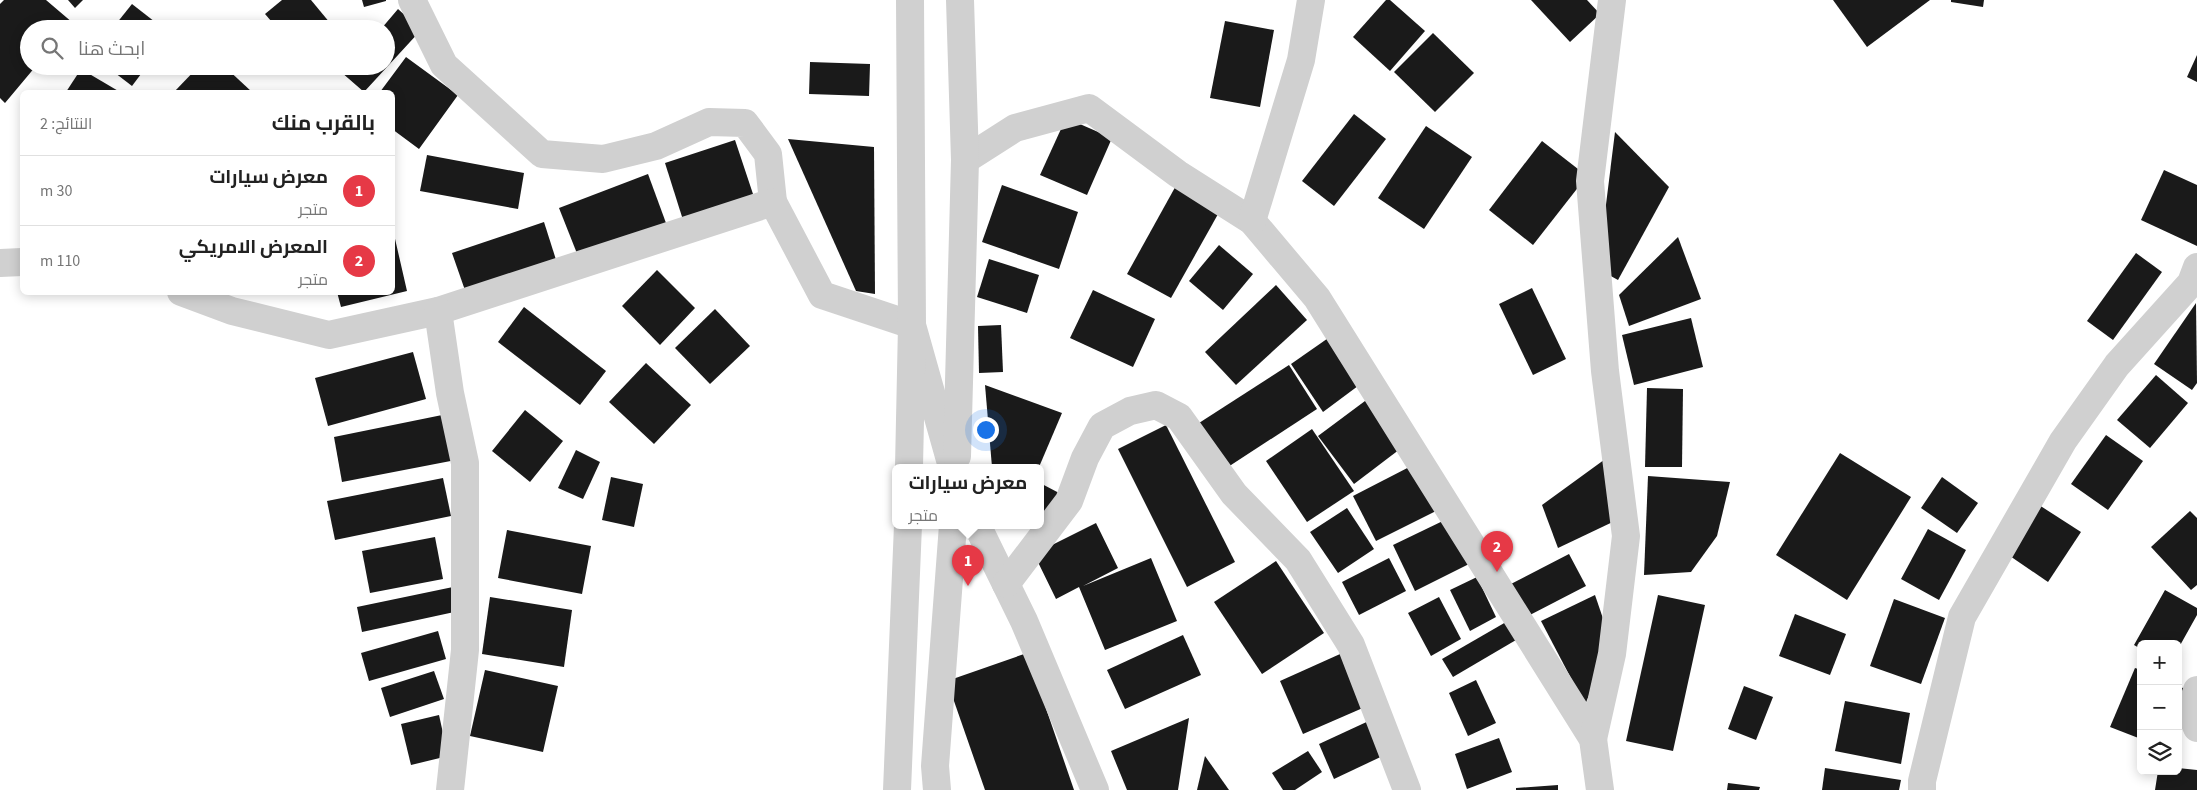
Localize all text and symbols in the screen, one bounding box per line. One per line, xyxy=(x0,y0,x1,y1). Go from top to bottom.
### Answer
search box xyxy=(20,20,395,75)
icon: search xyxy=(38,34,66,62)
text: ابحث هنا xyxy=(78,36,145,63)
text: بالقرب منك xyxy=(272,108,375,138)
text: النتائج: 2 xyxy=(40,113,92,135)
text: معرض سيارات xyxy=(209,164,328,191)
text: 30 m xyxy=(40,180,72,202)
text: 1 xyxy=(355,180,363,202)
text: متجر xyxy=(299,199,328,221)
text: المعرض الامريكي xyxy=(179,234,328,261)
text: 110 m xyxy=(40,250,80,272)
text: 2 xyxy=(355,250,363,272)
text: متجر xyxy=(299,269,328,291)
your location xyxy=(973,417,999,443)
popup xyxy=(892,464,1044,529)
text: معرض سيارات xyxy=(909,470,1027,497)
text: متجر xyxy=(909,505,938,527)
pin: 2 xyxy=(1481,531,1513,572)
pin: 1 xyxy=(952,545,984,586)
map controls xyxy=(2137,640,2182,775)
button: + xyxy=(2137,640,2182,685)
button: − xyxy=(2137,685,2182,730)
button: layers xyxy=(2137,730,2182,775)

